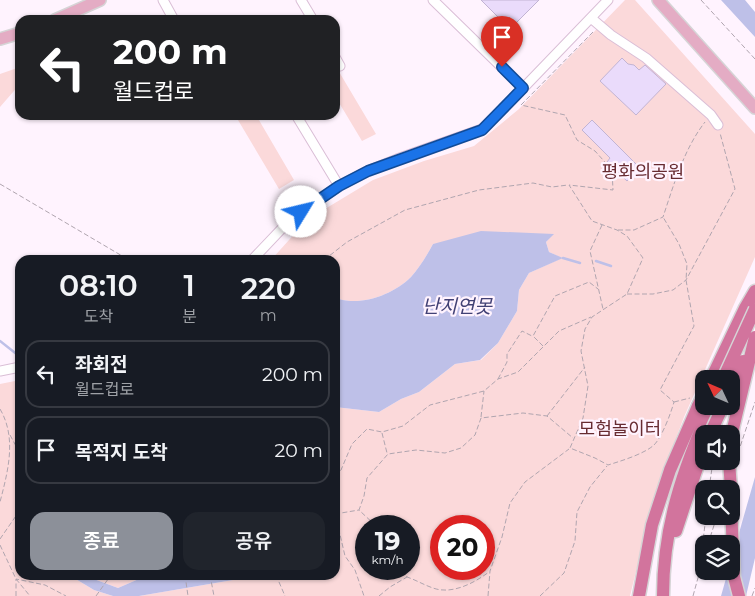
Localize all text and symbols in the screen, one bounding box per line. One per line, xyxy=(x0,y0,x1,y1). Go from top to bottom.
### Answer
pin xyxy=(481,16,523,67)
icon: arrive xyxy=(488,23,516,51)
text: 200 m xyxy=(113,30,228,73)
icon: left xyxy=(30,35,95,100)
text: 월드컵로 xyxy=(113,78,194,105)
park label: 평화의공원 xyxy=(602,161,684,183)
position arrow xyxy=(274,185,326,237)
text: 08:10 xyxy=(59,267,138,304)
text: 1 xyxy=(184,267,195,304)
text: 220 xyxy=(241,270,296,307)
water label: 난지연못 xyxy=(422,295,493,318)
text: m xyxy=(260,306,277,325)
text: 도착 xyxy=(84,307,113,326)
text: 분 xyxy=(182,307,197,326)
text: 좌회전 xyxy=(75,353,127,376)
icon: left xyxy=(32,360,60,388)
text: 200 m xyxy=(262,363,323,386)
north arrow xyxy=(695,370,740,415)
map controls xyxy=(695,370,740,580)
text: 월드컵로 xyxy=(75,380,134,399)
park label: 모험놀이터 xyxy=(579,418,661,440)
button: sound xyxy=(695,425,740,470)
icon: arrive xyxy=(32,436,60,464)
text: 20 m xyxy=(275,439,323,462)
text: 목적지 도착 xyxy=(75,441,168,464)
button: search xyxy=(695,480,740,525)
button: 종료 xyxy=(30,512,173,570)
button: 공유 xyxy=(183,512,325,570)
speed limit sign: 20 xyxy=(430,515,495,580)
text: 19 xyxy=(375,526,400,556)
button: layers xyxy=(695,535,740,580)
text: km/h xyxy=(371,552,404,567)

